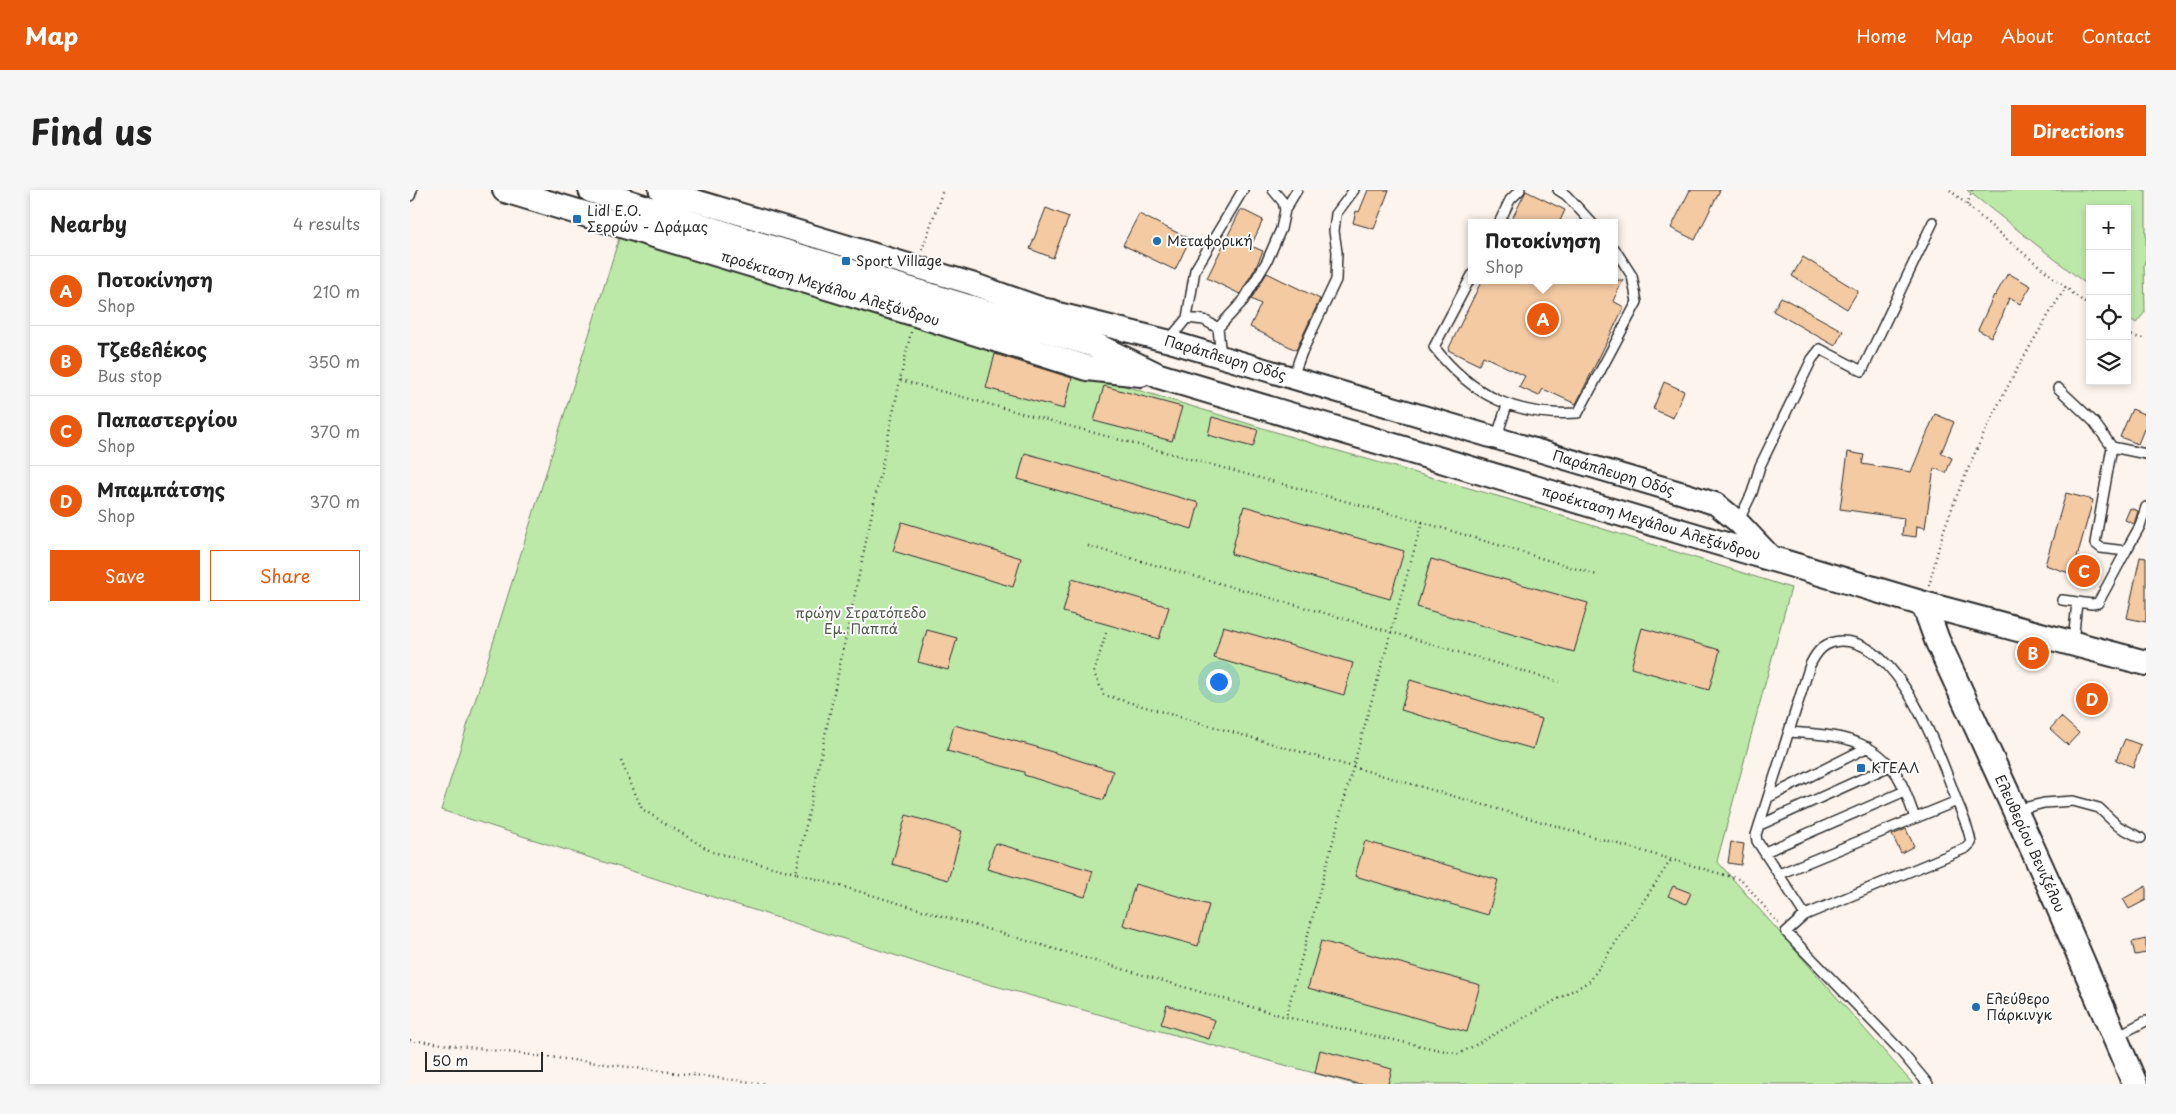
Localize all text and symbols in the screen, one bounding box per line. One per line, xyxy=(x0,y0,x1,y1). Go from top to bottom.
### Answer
text: Map xyxy=(25,17,78,53)
text: Home xyxy=(1856,22,1906,49)
text: Map xyxy=(1934,22,1973,49)
text: About xyxy=(2001,22,2053,49)
text: Contact xyxy=(2081,22,2151,49)
text: Find us xyxy=(30,104,152,157)
button: Directions xyxy=(2011,105,2146,156)
place label: Lidl Ε.Ο. Σερρών - Δράμας xyxy=(587,200,708,237)
map controls xyxy=(2086,205,2131,385)
button: + xyxy=(2086,205,2131,250)
text: Nearby xyxy=(50,207,127,239)
text: 4 results xyxy=(293,211,360,235)
marker: Lidl Ε.Ο. Σερρών - Δράμας xyxy=(571,213,583,225)
popup xyxy=(1468,219,1618,284)
text: Ποτοκίνηση xyxy=(1485,226,1601,254)
place label: Μεταφορική xyxy=(1167,230,1253,251)
marker: Μεταφορική xyxy=(1151,235,1163,247)
street label: προέκταση Μεγάλου Αλεξάνδρου xyxy=(719,245,943,331)
place label: Sport Village xyxy=(856,250,942,271)
button: − xyxy=(2086,250,2131,295)
text: Shop xyxy=(1485,254,1523,278)
marker: Sport Village xyxy=(840,255,852,267)
text: Ποτοκίνηση xyxy=(97,265,213,293)
text: A xyxy=(60,279,72,303)
text: 210 m xyxy=(312,279,360,303)
text: Shop xyxy=(97,293,135,317)
button: locate xyxy=(2086,295,2131,340)
pin: A xyxy=(1527,300,1559,338)
street label: Παράπλευρη Οδός xyxy=(1162,330,1289,385)
text: Τζεβελέκος xyxy=(97,335,207,363)
button: layers xyxy=(2086,340,2131,385)
text: B xyxy=(61,349,71,373)
text: 350 m xyxy=(308,349,360,373)
text: Bus stop xyxy=(97,363,162,387)
text: Παπαστεργίου xyxy=(97,405,238,433)
text: C xyxy=(60,419,72,443)
text: 370 m xyxy=(310,419,360,443)
text: Shop xyxy=(97,433,135,457)
street label: Παράπλευρη Οδός xyxy=(1550,444,1677,500)
text: Μπαμπάτσης xyxy=(97,475,225,503)
street label: προέκταση Μεγάλου Αλεξάνδρου xyxy=(1539,480,1763,565)
text: D xyxy=(60,489,72,513)
text: 370 m xyxy=(310,489,360,513)
text: Shop xyxy=(97,503,135,527)
button: Save xyxy=(50,550,200,601)
button: Share xyxy=(210,550,360,601)
pin: C xyxy=(2068,552,2100,590)
park label: πρώην Στρατόπεδο Εμ. Παππά xyxy=(796,602,927,639)
pin: B xyxy=(2017,634,2049,672)
your location xyxy=(1206,669,1232,695)
pin: D xyxy=(2076,680,2108,718)
place label: ΚΤΕΑΛ xyxy=(1871,757,1919,778)
marker: ΚΤΕΑΛ xyxy=(1855,762,1867,774)
street label: Ελευθερίου Βενιζέλου xyxy=(1990,771,2071,915)
place label: Ελεύθερο Πάρκινγκ xyxy=(1986,988,2052,1025)
marker: Ελεύθερο Πάρκινγκ xyxy=(1970,1001,1982,1013)
scale bar xyxy=(425,1049,542,1072)
text: 50 m xyxy=(432,1050,468,1071)

